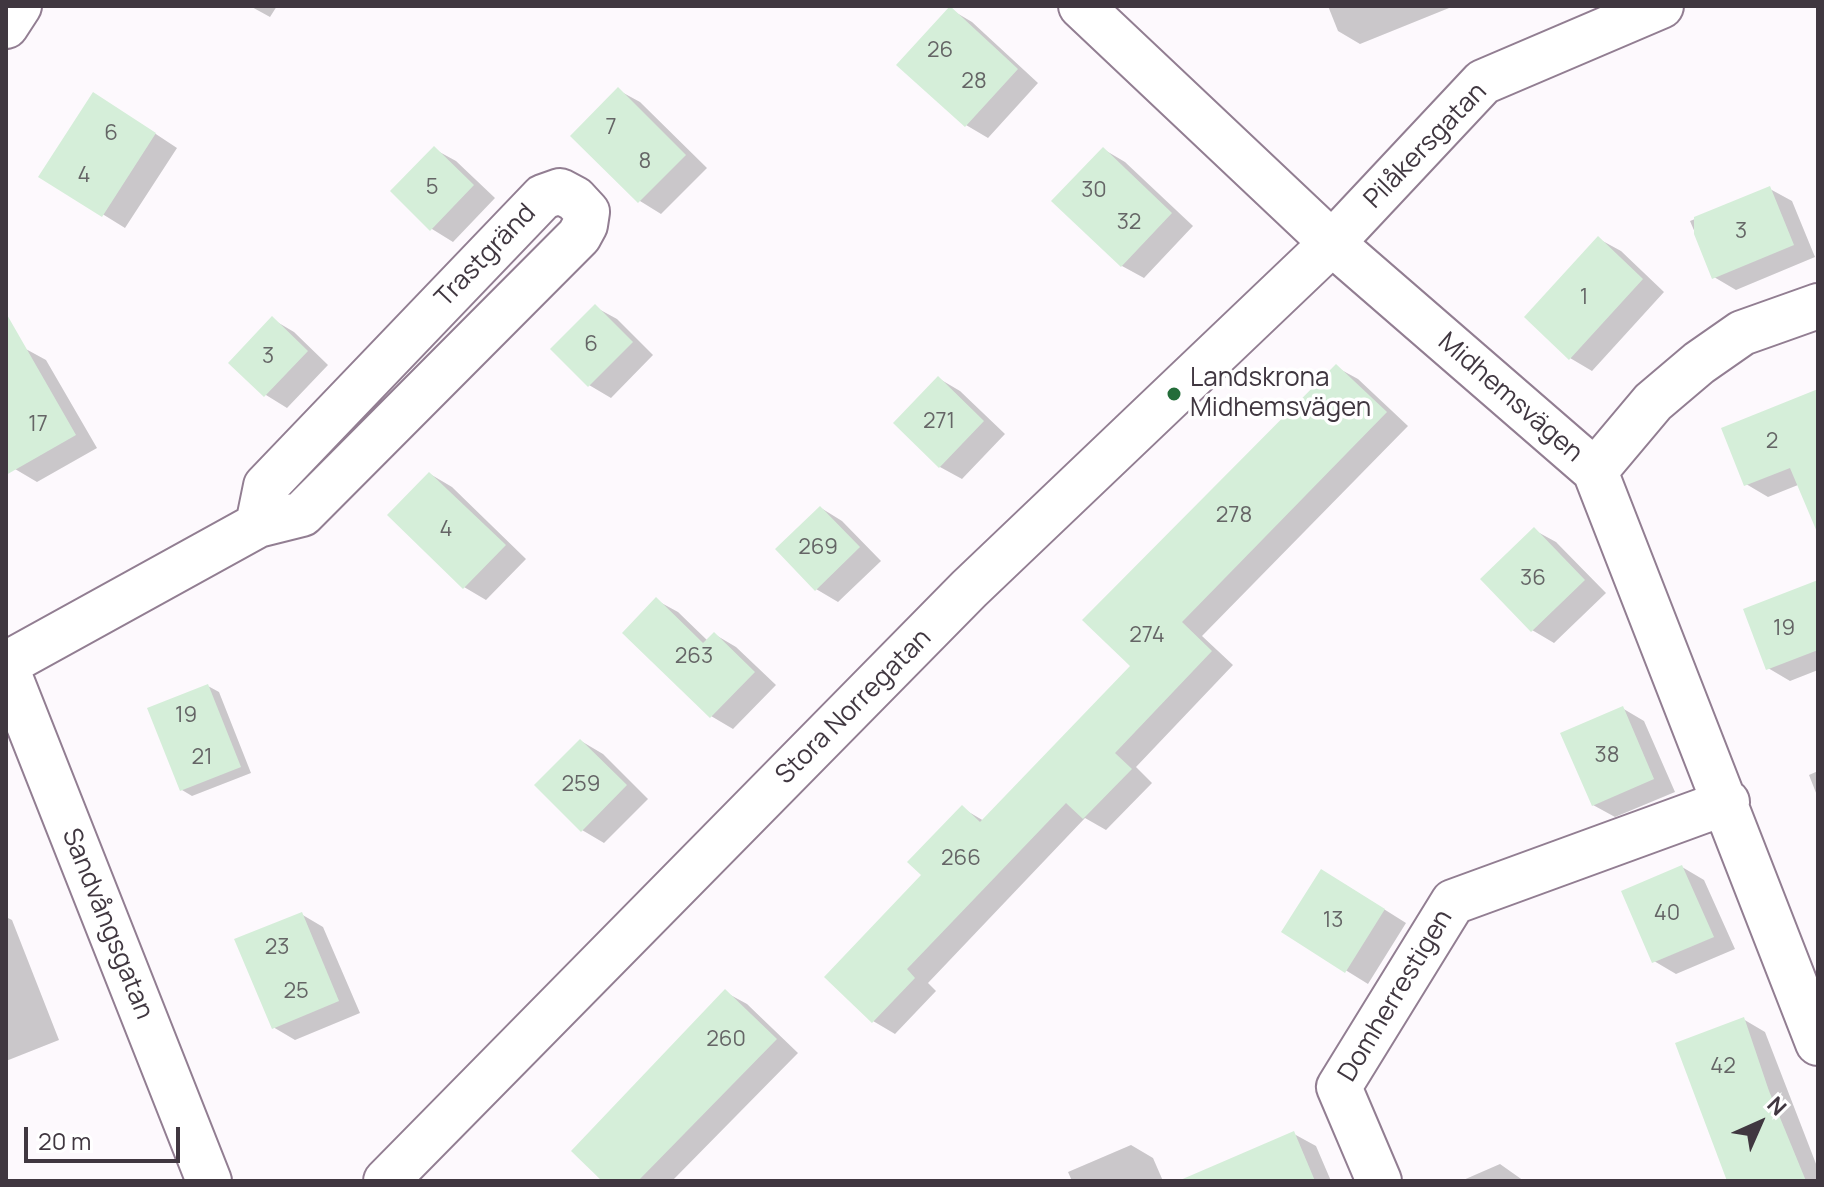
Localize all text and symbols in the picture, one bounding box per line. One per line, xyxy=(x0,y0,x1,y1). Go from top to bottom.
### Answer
house number: 26 xyxy=(927,38,953,64)
house number: 28 xyxy=(961,69,987,95)
street label: Pilåkersgatan xyxy=(1358,77,1494,215)
house number: 7 xyxy=(605,115,617,141)
house number: 6 xyxy=(104,121,118,147)
house number: 8 xyxy=(639,149,651,175)
house number: 4 xyxy=(78,163,90,189)
house number: 5 xyxy=(426,175,438,201)
house number: 30 xyxy=(1081,178,1107,204)
street label: Trastgränd xyxy=(429,198,543,314)
house number: 32 xyxy=(1117,210,1141,236)
house number: 3 xyxy=(1735,219,1747,245)
house number: 1 xyxy=(1580,285,1588,311)
street label: Midhemsvägen xyxy=(1431,327,1589,469)
house number: 6 xyxy=(584,332,598,358)
house number: 3 xyxy=(262,344,274,370)
place label: Landskrona Midhemsvägen xyxy=(1190,363,1371,424)
marker: Landskrona Midhemsvägen xyxy=(1165,385,1183,403)
house number: 271 xyxy=(923,409,955,435)
house number: 17 xyxy=(28,412,48,438)
house number: 2 xyxy=(1766,429,1778,455)
house number: 278 xyxy=(1216,503,1252,529)
house number: 4 xyxy=(440,517,452,543)
house number: 269 xyxy=(798,535,838,561)
house number: 36 xyxy=(1520,566,1546,592)
house number: 19 xyxy=(1773,616,1795,642)
street label: Stora Norregatan xyxy=(770,623,938,791)
house number: 274 xyxy=(1129,623,1165,649)
house number: 263 xyxy=(675,644,713,670)
house number: 19 xyxy=(175,703,197,729)
house number: 38 xyxy=(1595,743,1619,769)
house number: 21 xyxy=(191,745,213,771)
house number: 259 xyxy=(562,772,600,798)
street label: Sandvångsgatan xyxy=(55,824,159,1024)
house number: 266 xyxy=(941,846,981,872)
house number: 40 xyxy=(1654,901,1680,927)
street label: Domherrestigen xyxy=(1332,904,1460,1088)
house number: 13 xyxy=(1323,908,1343,934)
house number: 23 xyxy=(265,935,289,961)
house number: 25 xyxy=(283,979,309,1005)
house number: 260 xyxy=(706,1027,746,1053)
house number: 42 xyxy=(1710,1054,1736,1080)
north arrow xyxy=(1720,1083,1800,1163)
text: N xyxy=(1761,1090,1793,1122)
scale bar xyxy=(28,1111,184,1161)
text: 20 m xyxy=(38,1124,91,1157)

